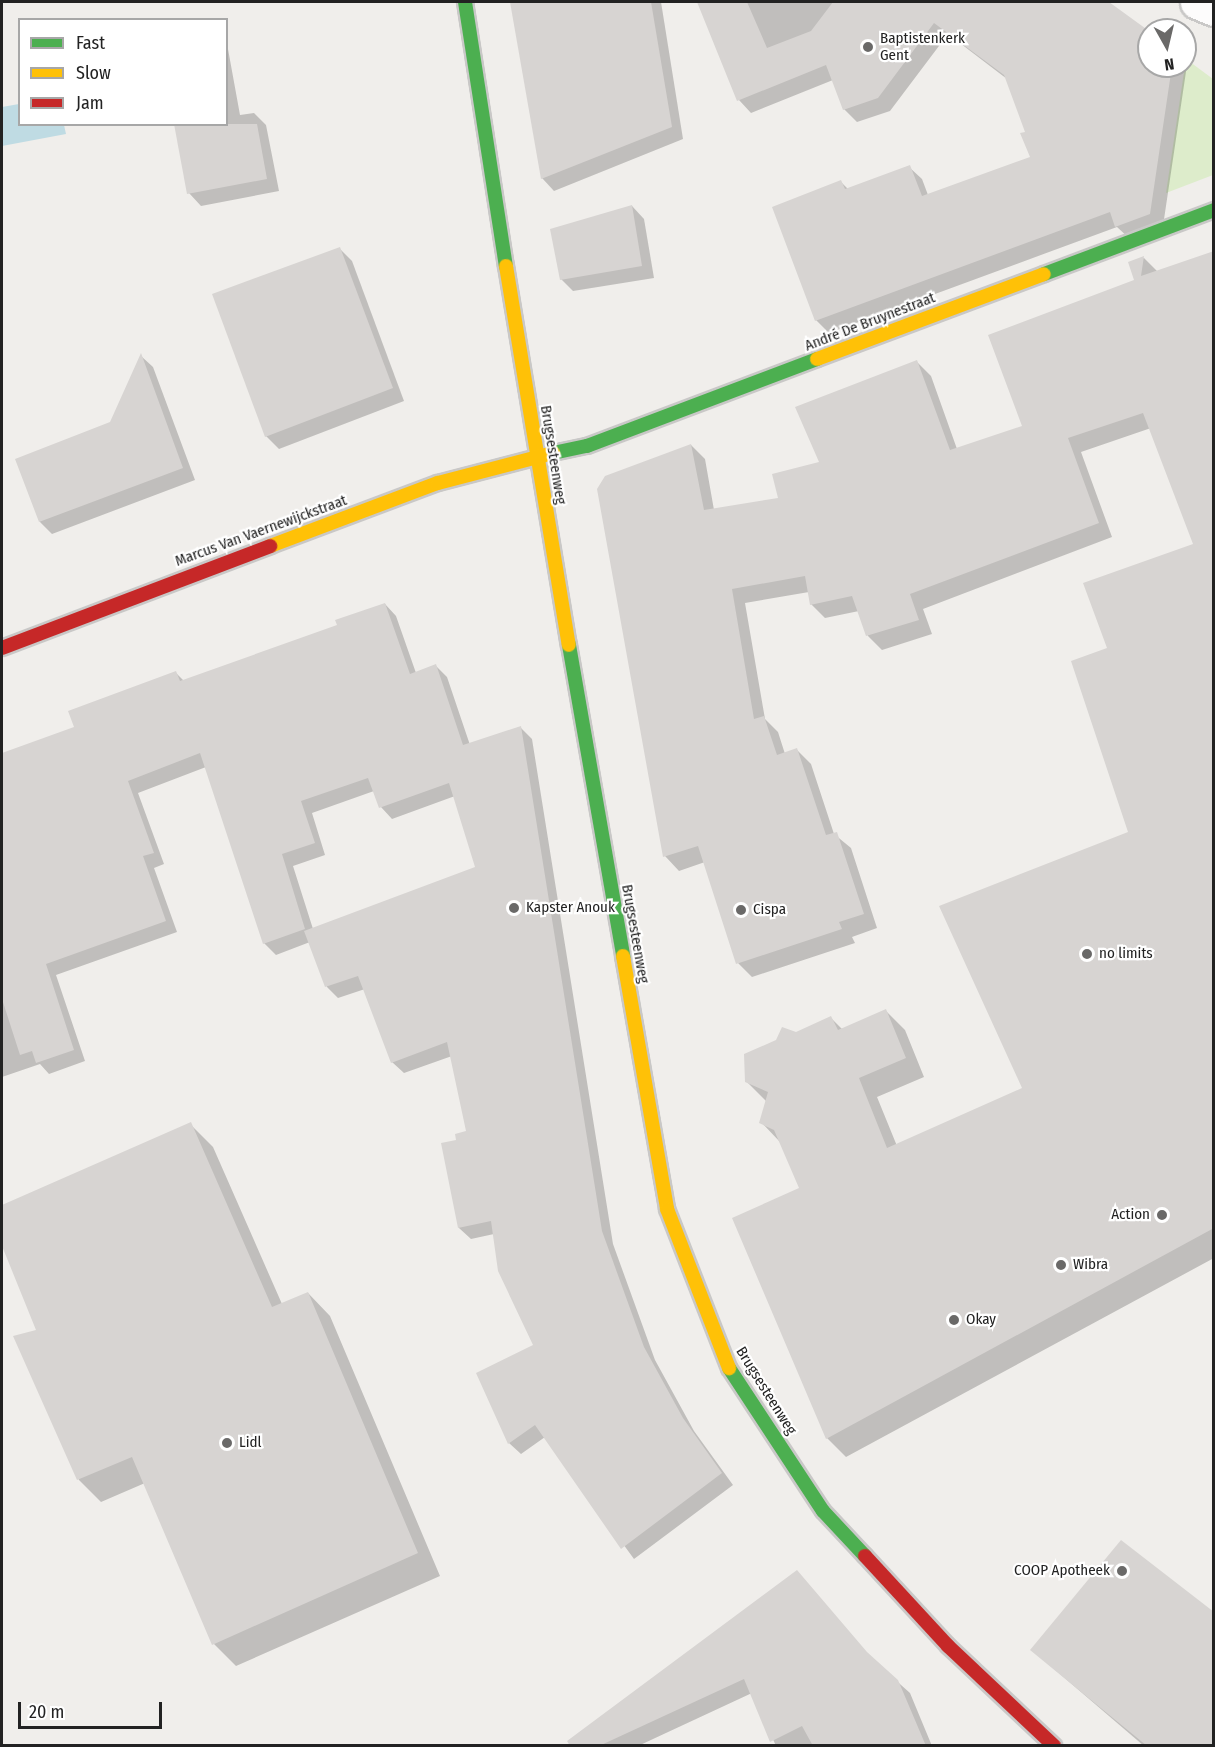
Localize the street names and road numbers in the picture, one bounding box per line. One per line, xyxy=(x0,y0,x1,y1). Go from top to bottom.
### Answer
street label: André De Bruynestraat xyxy=(802,289,938,355)
street label: Brugsesteenweg xyxy=(536,404,570,506)
street label: Marcus Van Vaernewijckstraat xyxy=(173,492,349,570)
street label: Brugsesteenweg xyxy=(617,883,653,985)
street label: Brugsesteenweg xyxy=(732,1344,800,1438)

